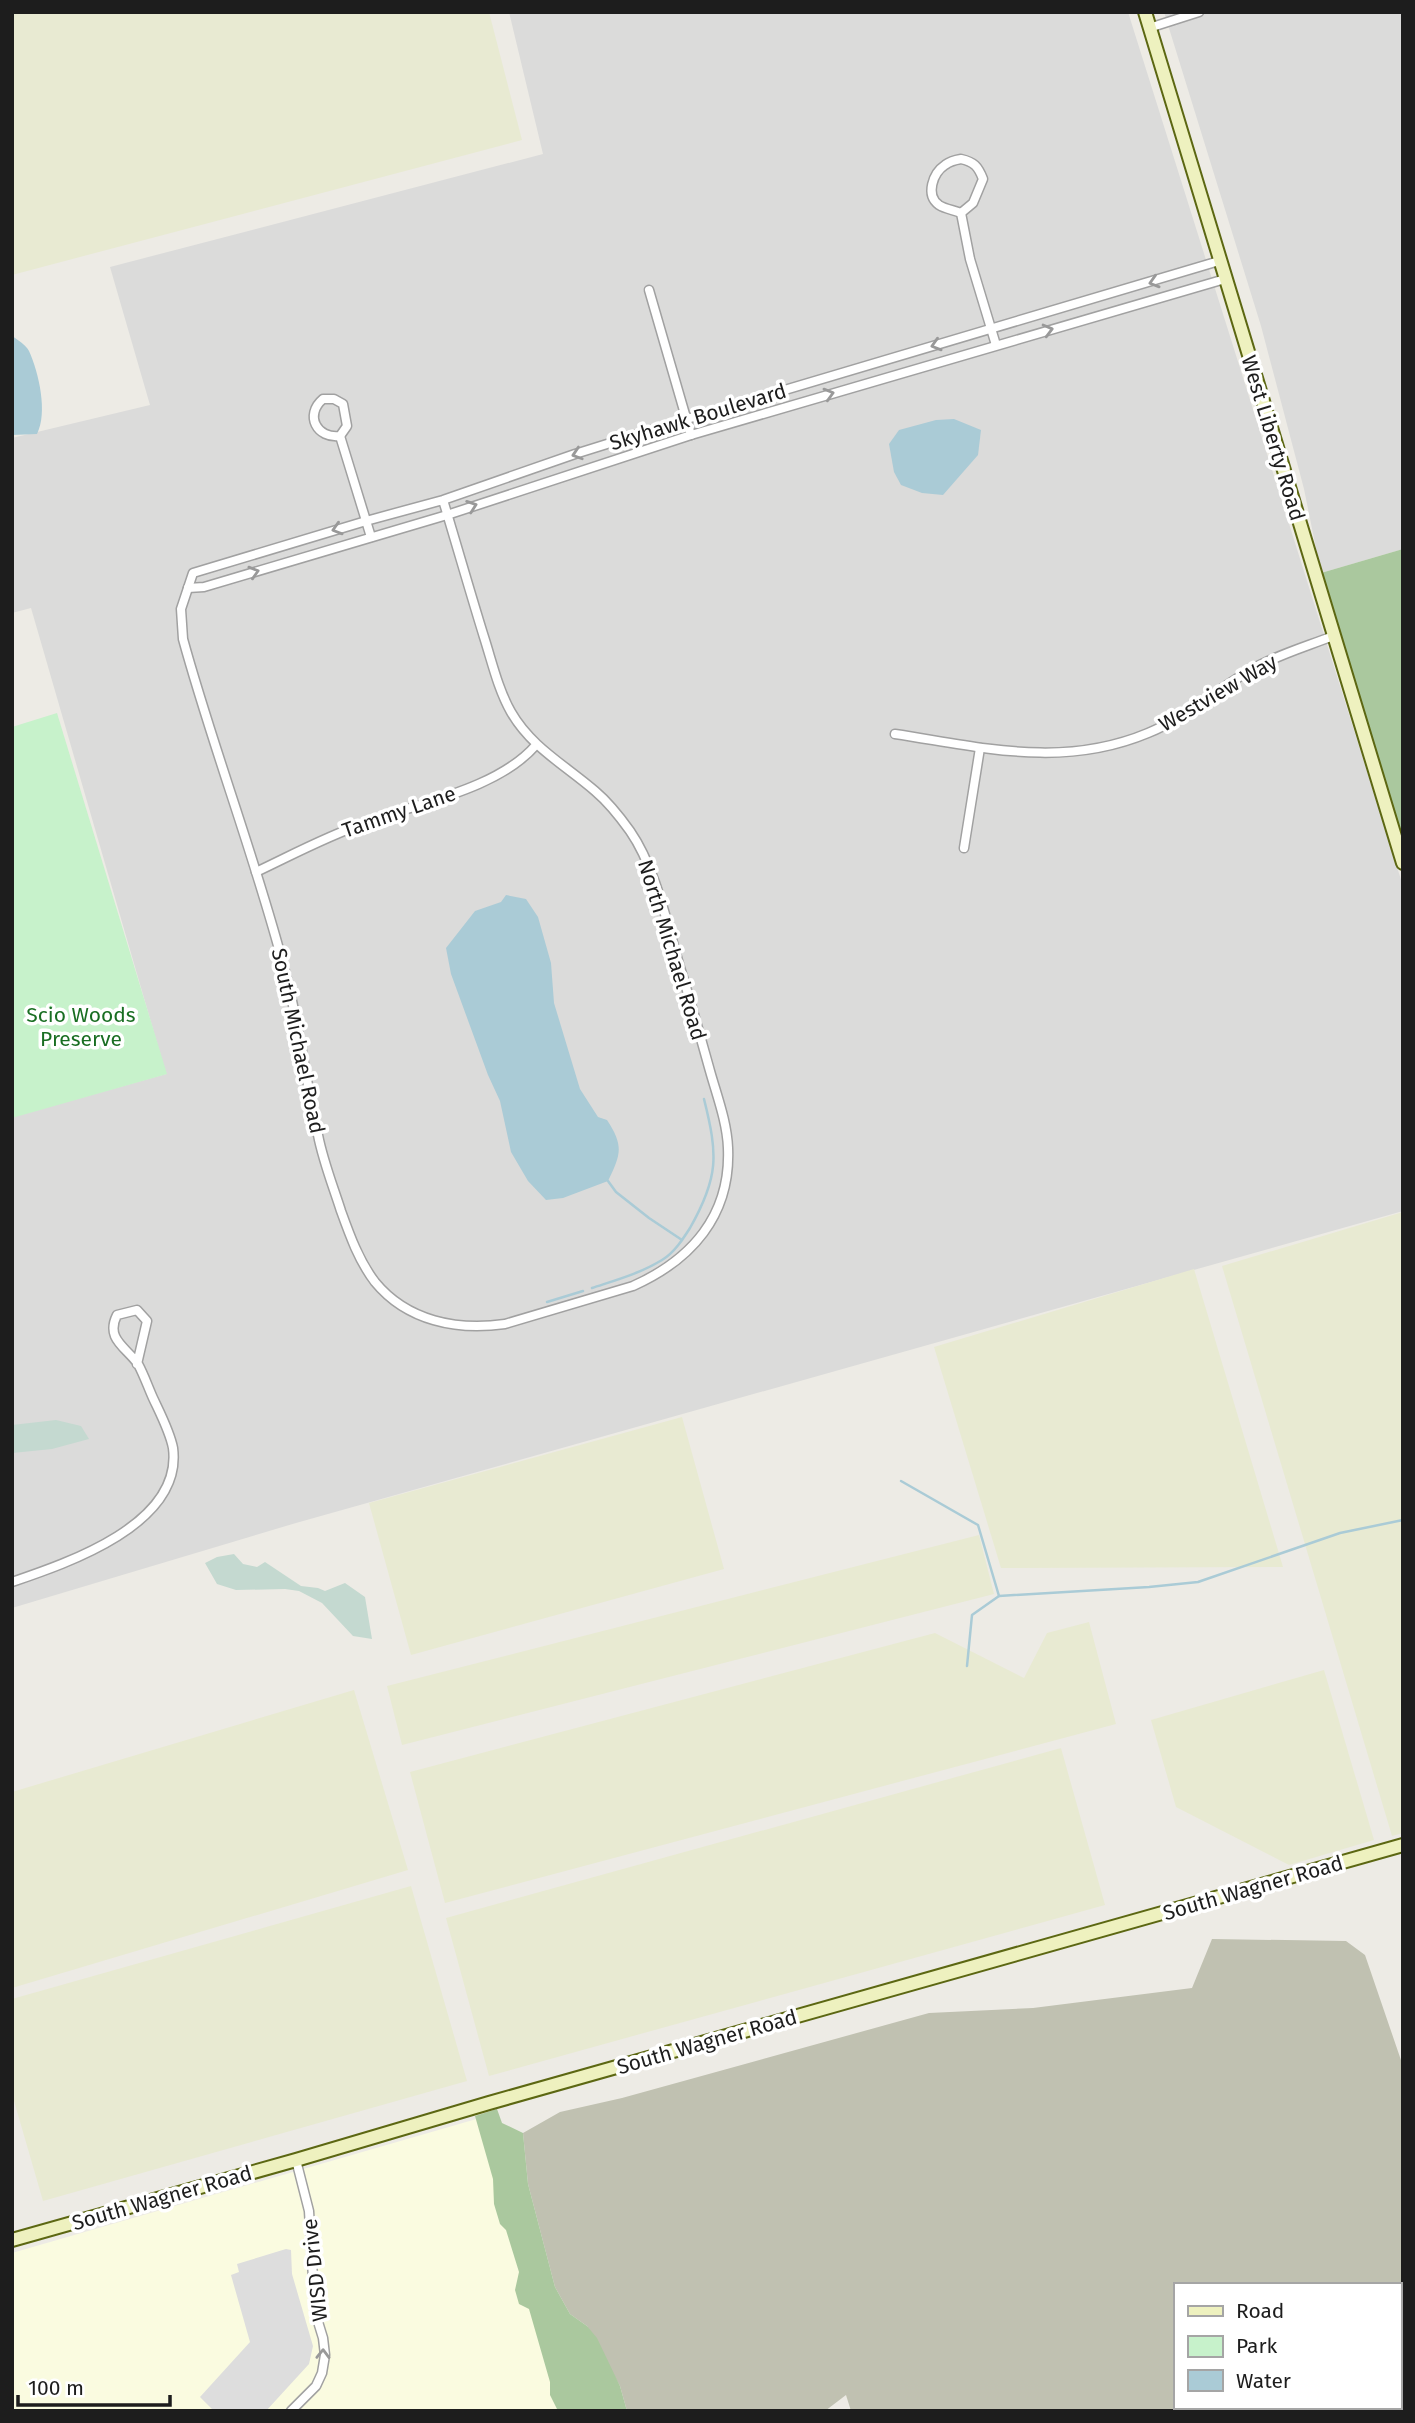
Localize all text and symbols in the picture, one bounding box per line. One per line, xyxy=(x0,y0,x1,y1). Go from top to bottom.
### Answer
one-way arrow xyxy=(1148,273,1160,288)
one-way arrow xyxy=(1042,324,1054,339)
one-way arrow xyxy=(930,337,942,352)
street label: West Liberty Road xyxy=(1235,352,1311,524)
street label: Skyhawk Boulevard xyxy=(606,378,790,456)
one-way arrow xyxy=(823,388,835,403)
one-way arrow xyxy=(572,446,584,460)
one-way arrow xyxy=(466,500,478,514)
one-way arrow xyxy=(331,521,343,536)
one-way arrow xyxy=(248,566,260,581)
street label: Westview Way xyxy=(1154,648,1282,737)
street label: Tammy Lane xyxy=(339,780,459,844)
street label: North Michael Road xyxy=(632,856,712,1044)
street label: South Michael Road xyxy=(266,946,330,1136)
park label: Scio Woods Preserve xyxy=(26,1002,136,1052)
street label: South Wagner Road xyxy=(1160,1850,1346,1926)
street label: South Wagner Road xyxy=(614,2004,800,2080)
street label: South Wagner Road xyxy=(69,2160,255,2236)
street label: WISD Drive xyxy=(297,2217,333,2323)
legend xyxy=(1174,2283,1401,2409)
text: Road xyxy=(1236,2298,1284,2324)
text: Park xyxy=(1236,2333,1278,2359)
one-way arrow xyxy=(316,2348,331,2359)
scale bar xyxy=(18,2364,170,2408)
text: Water xyxy=(1236,2368,1291,2394)
text: 100 m xyxy=(28,2375,84,2401)

